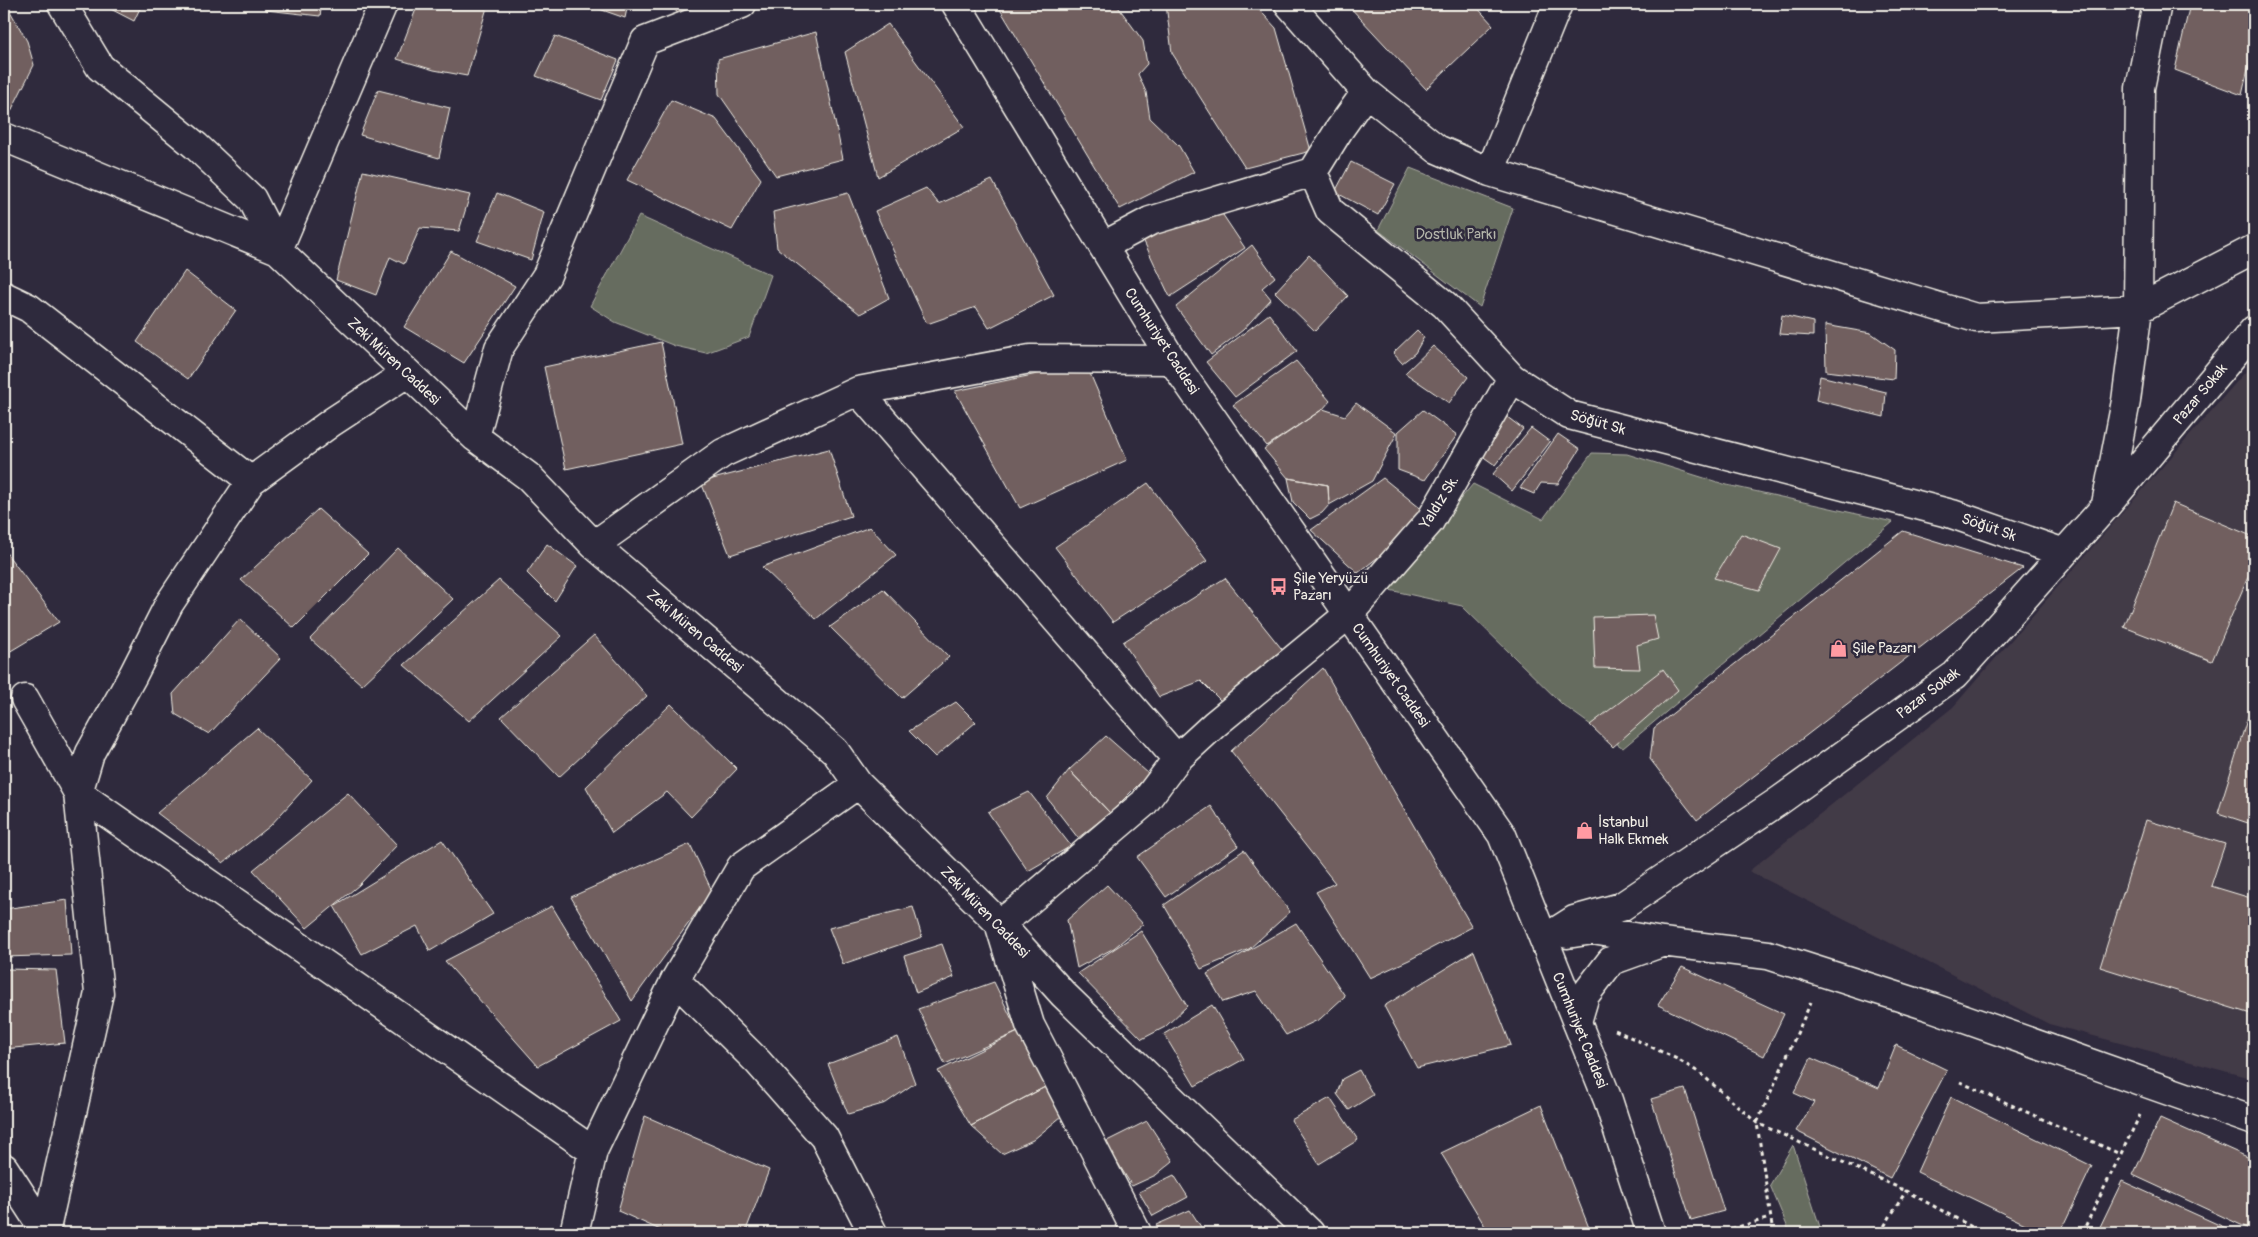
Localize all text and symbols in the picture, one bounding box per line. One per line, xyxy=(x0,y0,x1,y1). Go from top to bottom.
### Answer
park label: Dostluk Parkı xyxy=(1415,225,1497,244)
street label: Cumhuriyet Caddesi xyxy=(1120,284,1203,398)
street label: Zeki Müren Caddesi xyxy=(343,313,444,409)
street label: Pazar Sokak xyxy=(2169,359,2232,429)
street label: Söğüt Sk xyxy=(1568,406,1629,440)
street label: Yaldız Sk. xyxy=(1415,472,1463,533)
street label: Söğüt Sk xyxy=(1959,509,2020,546)
place label: Şile Yeryüzü Pazarı xyxy=(1293,569,1368,605)
bus stop icon: Şile Yeryüzü Pazarı xyxy=(1269,577,1289,597)
street label: Zeki Müren Caddesi xyxy=(643,585,747,677)
street label: Cumhuriyet Caddesi xyxy=(1348,619,1434,731)
shop icon: Şile Pazarı xyxy=(1828,638,1848,658)
place label: Şile Pazarı xyxy=(1852,639,1917,658)
street label: Pazar Sokak xyxy=(1893,663,1964,723)
place label: İstanbul Halk Ekmek xyxy=(1598,813,1669,849)
shop icon: İstanbul Halk Ekmek xyxy=(1574,821,1594,841)
street label: Zeki Müren Caddesi xyxy=(936,863,1033,962)
street label: Cumhuriyet Caddesi xyxy=(1548,970,1612,1091)

